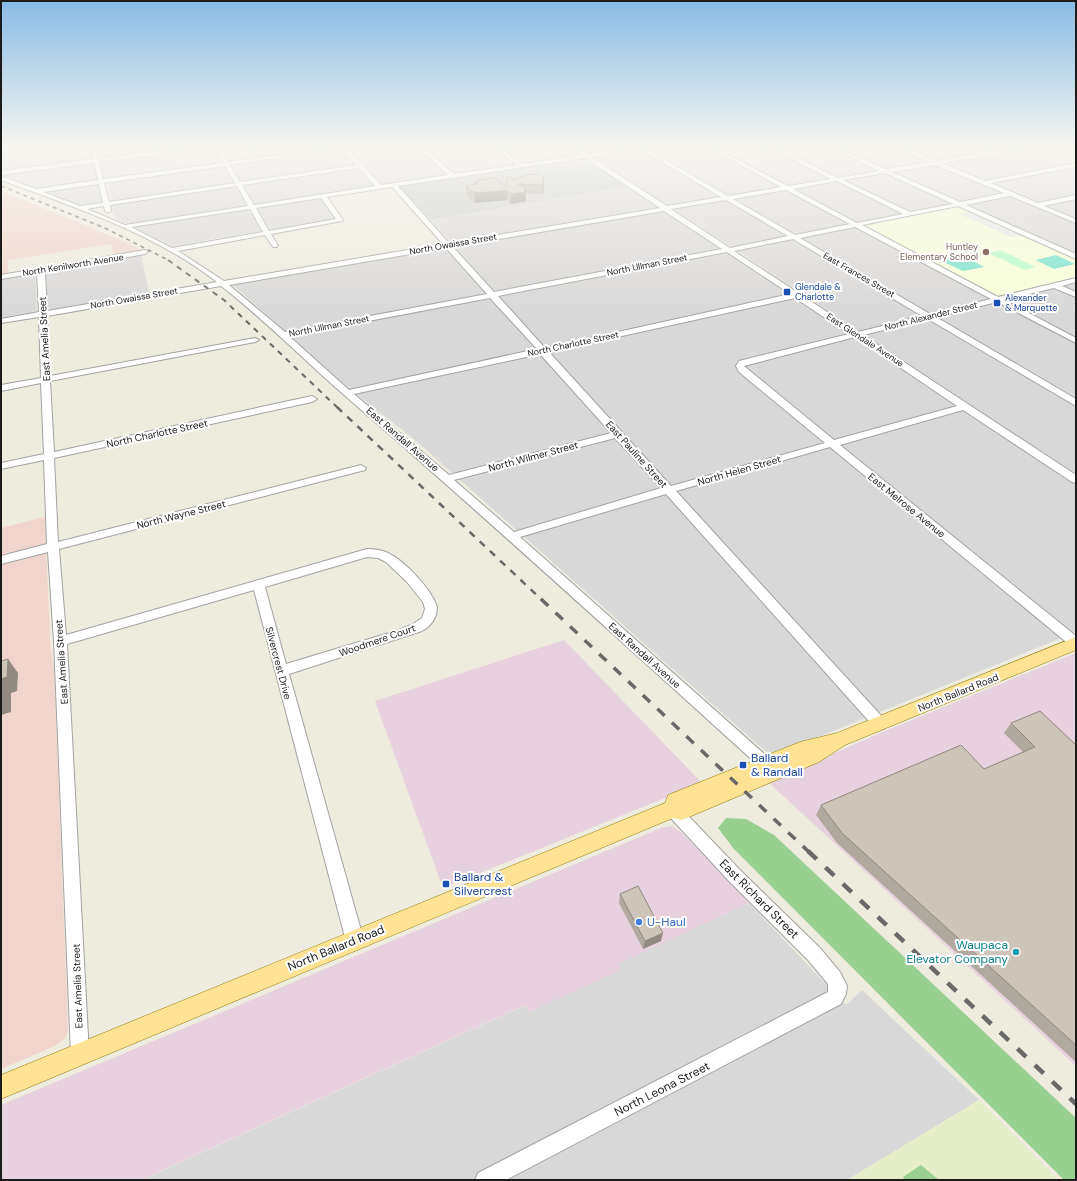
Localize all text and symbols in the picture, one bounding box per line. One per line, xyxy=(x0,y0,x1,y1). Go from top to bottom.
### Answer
street label: North Owaissa Street xyxy=(408,230,498,258)
place label: Huntley Elementary School xyxy=(900,241,978,263)
marker: Huntley Elementary School xyxy=(981,247,991,257)
street label: East Frances Street xyxy=(821,250,898,301)
street label: North Kenilworth Avenue xyxy=(21,251,125,279)
street label: North Ullman Street xyxy=(606,251,689,279)
place label: Glendale & Charlotte xyxy=(795,281,841,303)
street label: North Owaissa Street xyxy=(89,284,179,312)
marker: Glendale & Charlotte xyxy=(782,287,792,297)
place label: Alexander & Marquette xyxy=(1005,292,1057,314)
street label: East Amelia Street xyxy=(36,296,53,382)
marker: Alexander & Marquette xyxy=(992,298,1002,308)
street label: North Alexander Street xyxy=(883,299,979,333)
street label: East Glendale Avenue xyxy=(824,310,906,370)
street label: North Ullman Street xyxy=(288,312,371,340)
street label: North Charlotte Street xyxy=(526,328,620,360)
street label: East Randall Avenue xyxy=(364,404,442,475)
street label: North Charlotte Street xyxy=(105,416,209,451)
street label: East Pauline Street xyxy=(603,418,670,491)
street label: North Wilmer Street xyxy=(487,438,580,475)
street label: North Helen Street xyxy=(696,452,782,489)
street label: East Melrose Avenue xyxy=(865,470,948,541)
street label: North Wayne Street xyxy=(135,497,227,532)
street label: East Amelia Street xyxy=(52,619,71,705)
street label: East Randall Avenue xyxy=(606,620,684,691)
street label: Woodmere Court xyxy=(337,621,417,660)
street label: Silvercrest Drive xyxy=(263,625,295,701)
street label: North Ballard Road xyxy=(916,670,1000,715)
place label: Ballard & Randall xyxy=(751,750,803,780)
marker: Ballard & Randall xyxy=(738,760,748,770)
street label: East Richard Street xyxy=(716,856,802,942)
place label: Ballard & Silvercrest xyxy=(454,869,512,899)
marker: Ballard & Silvercrest xyxy=(441,879,451,889)
place label: U-Haul xyxy=(647,914,686,930)
marker: U-Haul xyxy=(634,917,644,927)
street label: North Ballard Road xyxy=(285,921,387,975)
place label: Waupaca Elevator Company xyxy=(906,937,1008,967)
street label: East Amelia Street xyxy=(70,943,85,1029)
marker: Waupaca Elevator Company xyxy=(1011,947,1021,957)
street label: North Leona Street xyxy=(611,1058,713,1120)

